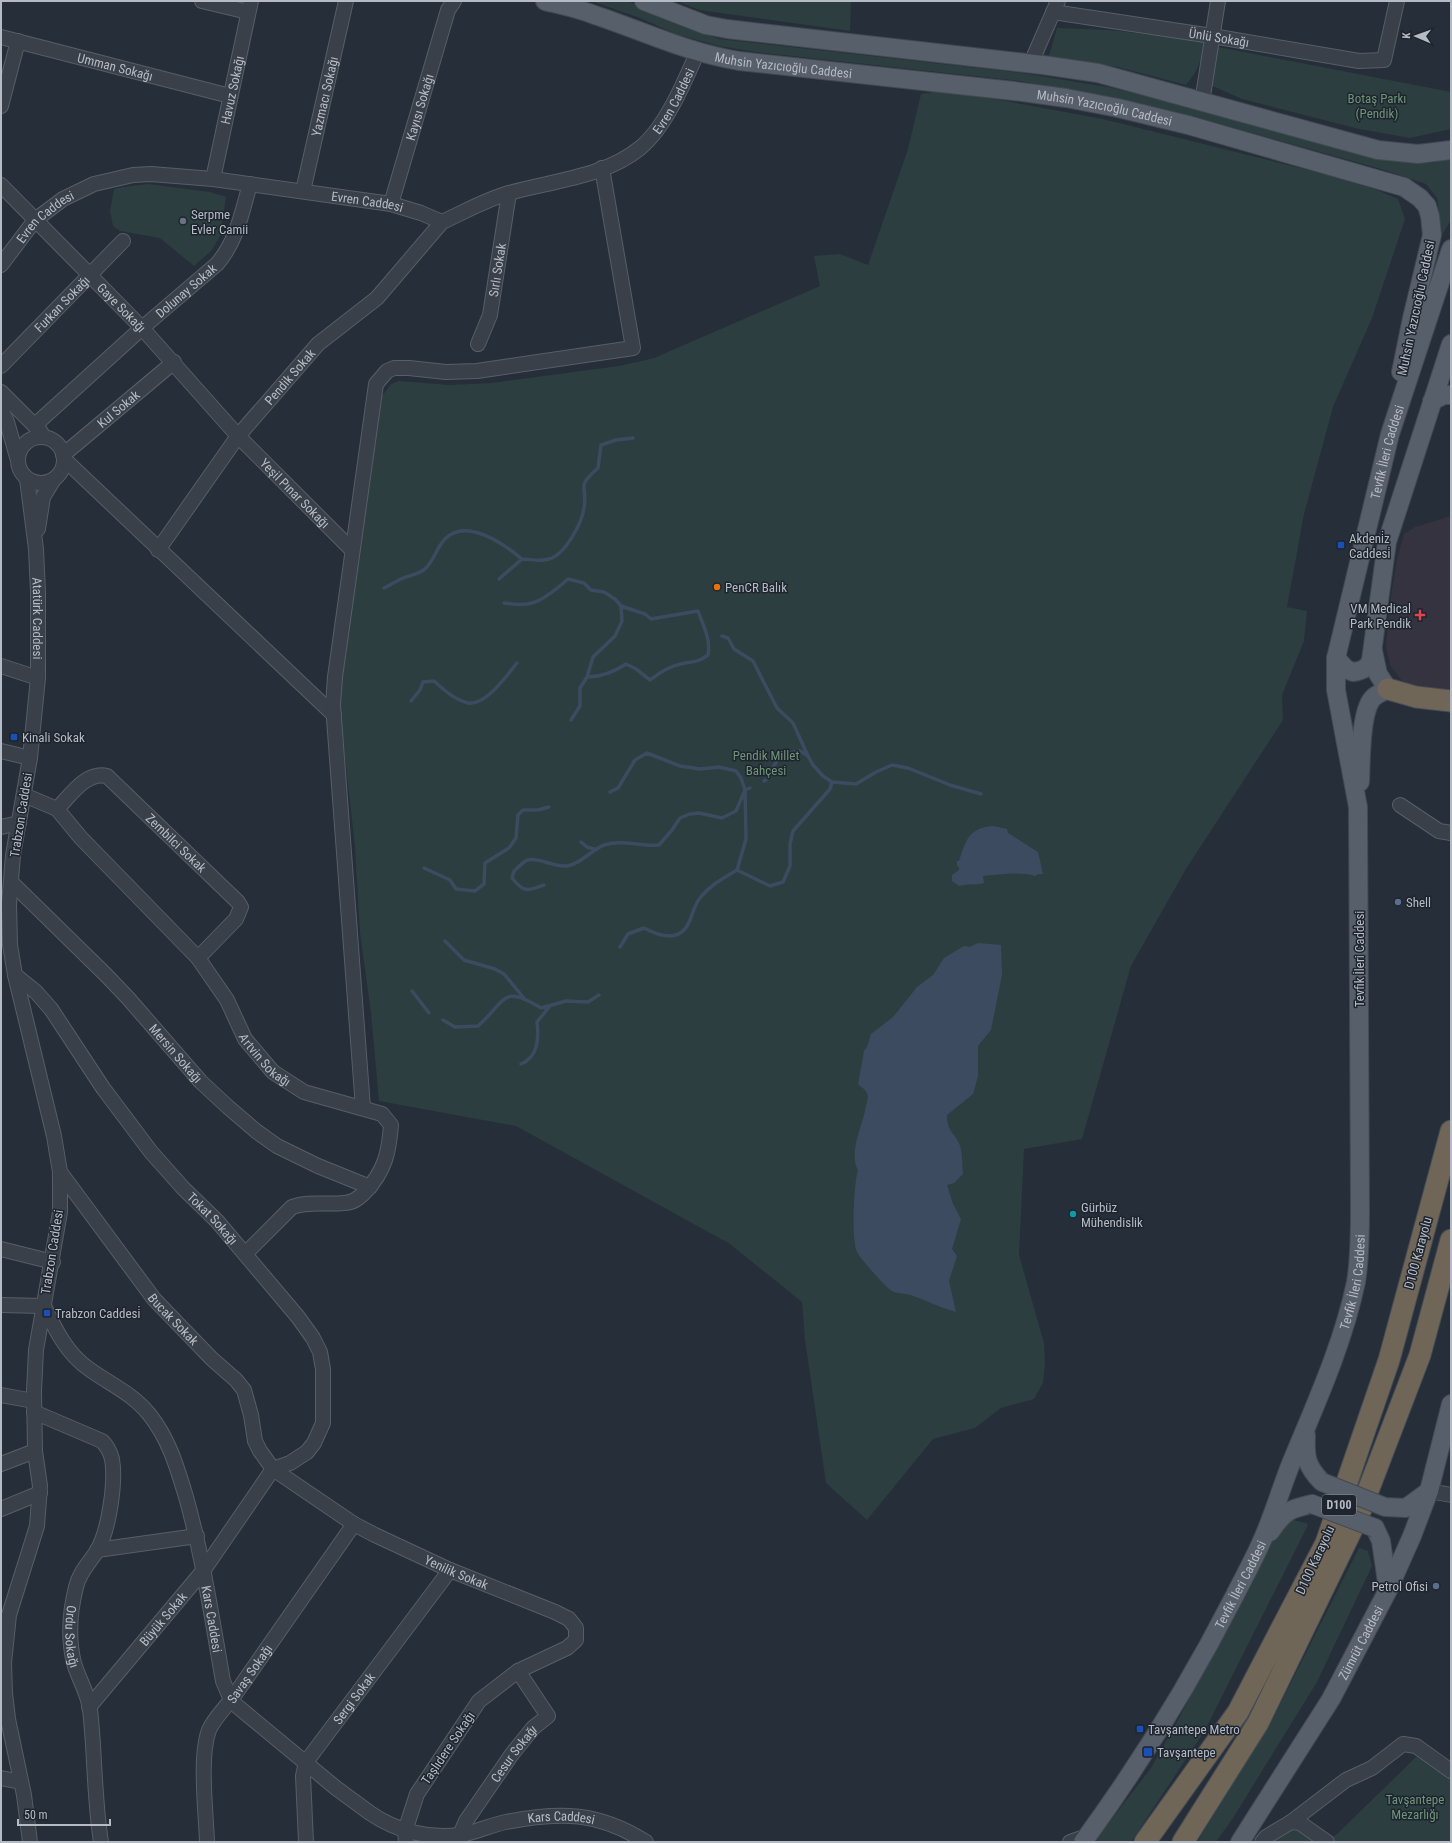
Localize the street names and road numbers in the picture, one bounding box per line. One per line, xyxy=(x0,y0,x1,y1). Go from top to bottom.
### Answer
street label: Ünlü Sokağı xyxy=(1188,25,1250,50)
street label: Muhsin Yazıcıoğlu Caddesi xyxy=(714,49,853,81)
street label: Umman Sokağı xyxy=(76,50,155,83)
street label: Havuz Sokağı xyxy=(217,54,247,126)
street label: Yazmacı Sokağı xyxy=(308,55,341,138)
street label: Evren Caddesi xyxy=(649,66,697,137)
street label: Kayısı Sokağı xyxy=(403,72,436,142)
street label: Muhsin Yazıcıoğlu Caddesi xyxy=(1036,87,1174,128)
street label: Evren Caddesi xyxy=(13,187,76,246)
street label: Evren Caddesi xyxy=(330,188,405,215)
street label: Muhsin Yazıcıoğlu Caddesi xyxy=(1394,239,1438,377)
street label: Sırlı Sokak xyxy=(485,242,509,298)
street label: Dolunay Sokak xyxy=(152,260,219,321)
street label: Furkan Sokağı xyxy=(31,273,92,335)
street label: Gaye Sokağı xyxy=(94,280,149,335)
street label: Pendik Sokak xyxy=(261,346,318,408)
street label: Kul Sokak xyxy=(94,387,142,431)
street label: Tevfik İleri Caddesi xyxy=(1367,403,1407,500)
street label: Yeşil Pınar Sokağı xyxy=(257,455,333,531)
street label: Atatürk Caddesi xyxy=(30,577,46,659)
street label: Trabzon Caddesi xyxy=(7,772,35,858)
street label: Zembilci Sokak xyxy=(143,810,210,875)
street label: Tevfik İleri Caddesi xyxy=(1352,911,1367,1007)
street label: Mersin Sokağı xyxy=(146,1021,206,1086)
street label: Artvin Sokağı xyxy=(236,1031,294,1089)
street label: Tokat Sokağı xyxy=(184,1189,241,1248)
street label: Trabzon Caddesi xyxy=(38,1209,66,1295)
street label: D100 Karayolu xyxy=(1401,1215,1435,1291)
street label: Tevfik İleri Caddesi xyxy=(1336,1234,1367,1331)
street label: Bucak Sokak xyxy=(145,1291,202,1348)
road number: D100 xyxy=(1322,1495,1356,1515)
street label: D100 Karayolu xyxy=(1293,1523,1337,1597)
street label: Tevfik İleri Caddesi xyxy=(1211,1538,1269,1631)
street label: Yenilik Sokak xyxy=(422,1552,491,1592)
street label: Kars Caddesi xyxy=(199,1584,225,1654)
street label: Büyük Sokak xyxy=(136,1589,190,1649)
street label: Zümrüt Caddesi xyxy=(1335,1603,1386,1682)
street label: Ordu Sokağı xyxy=(63,1604,82,1669)
street label: Savaş Sokağı xyxy=(224,1641,275,1706)
street label: Sergi Sokak xyxy=(330,1670,378,1727)
street label: Taşlıdere Sokağı xyxy=(418,1709,478,1787)
street label: Cesur Sokağı xyxy=(488,1721,539,1785)
street label: Kars Caddesi xyxy=(527,1808,596,1827)

